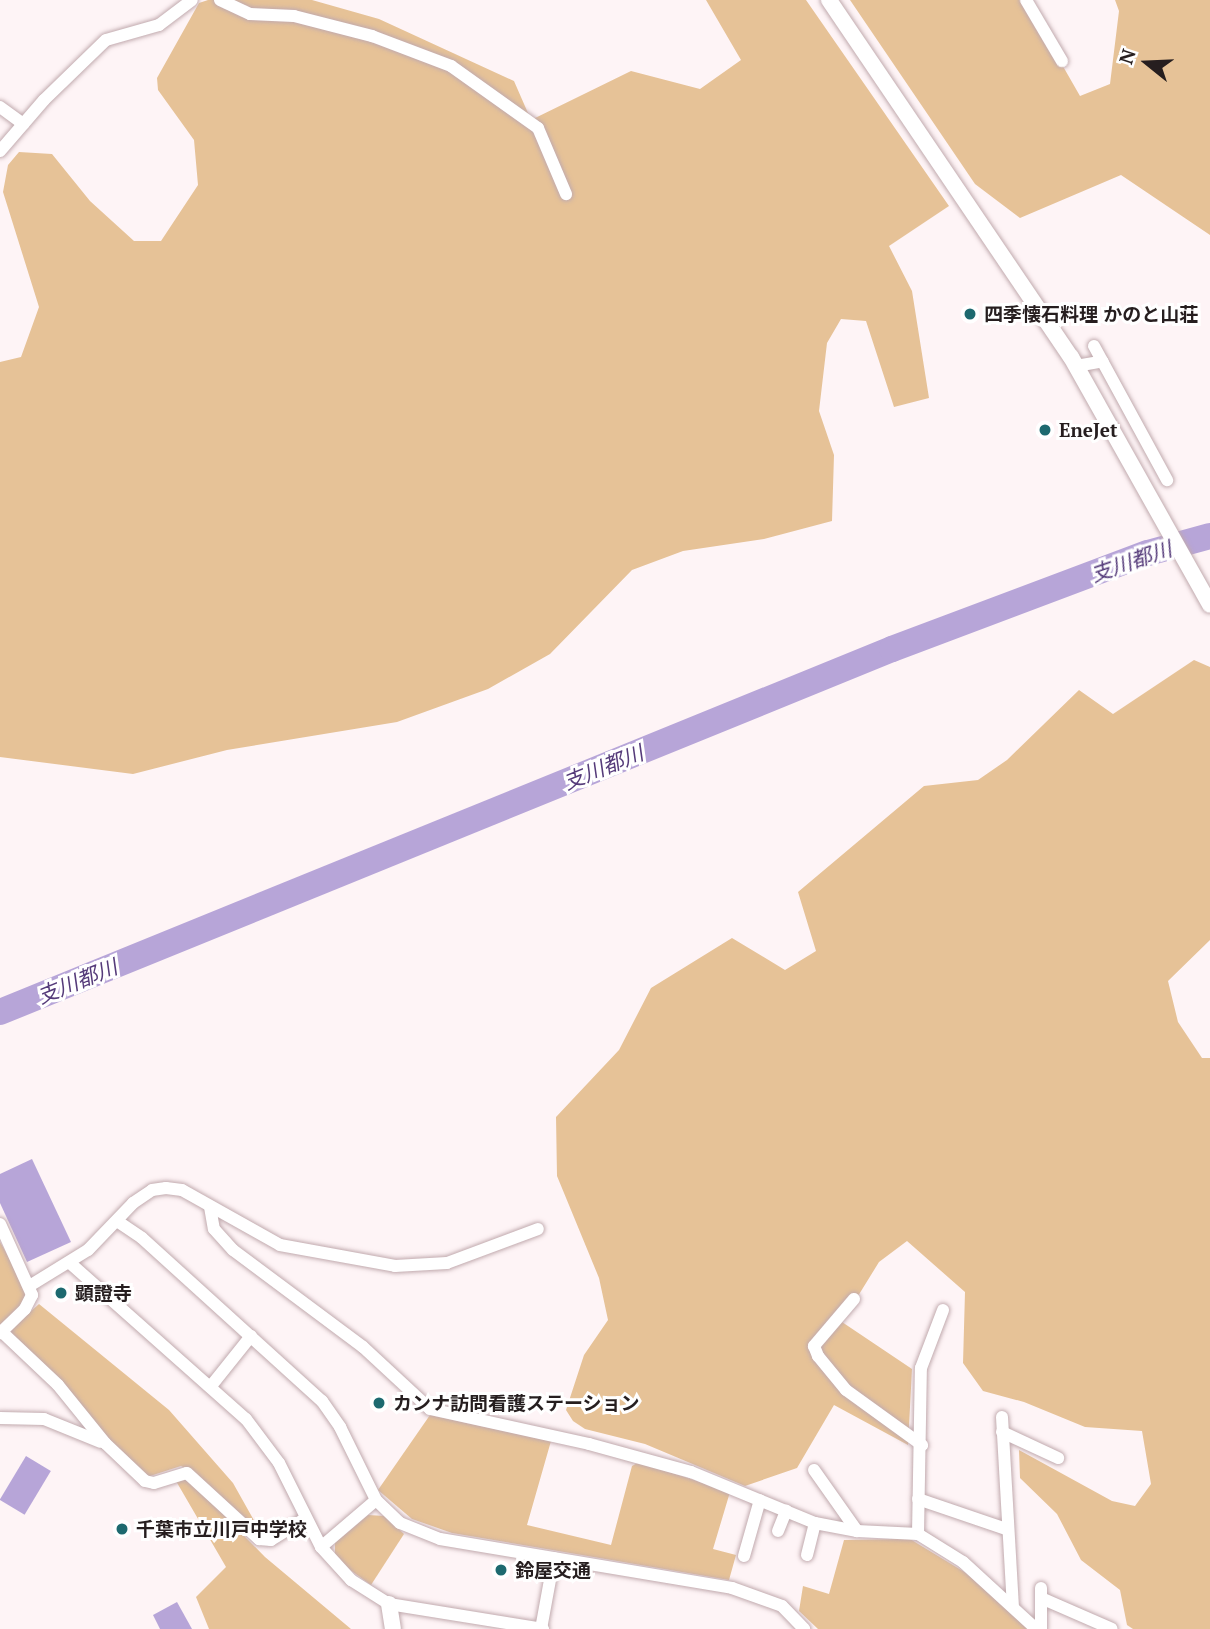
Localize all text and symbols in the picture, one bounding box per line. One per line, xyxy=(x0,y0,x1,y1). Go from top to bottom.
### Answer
north arrow xyxy=(1112,28,1182,98)
text: N xyxy=(1112,46,1141,67)
place label: 四季懐石料理 かのと山荘 xyxy=(984,303,1198,325)
marker: 四季懐石料理 かのと山荘 xyxy=(962,306,978,322)
place label: EneJet xyxy=(1059,419,1118,441)
marker: EneJet xyxy=(1037,422,1053,438)
water label: 支川都川 xyxy=(1087,535,1175,587)
water label: 支川都川 xyxy=(559,740,647,794)
water label: 支川都川 xyxy=(33,954,121,1008)
place label: 顕證寺 xyxy=(75,1282,132,1304)
marker: 顕證寺 xyxy=(53,1285,69,1301)
place label: カンナ訪問看護ステーション xyxy=(393,1392,640,1414)
marker: カンナ訪問看護ステーション xyxy=(371,1395,387,1411)
place label: 千葉市立川戸中学校 xyxy=(136,1518,307,1540)
marker: 千葉市立川戸中学校 xyxy=(114,1521,130,1537)
place label: 鈴屋交通 xyxy=(515,1559,591,1581)
marker: 鈴屋交通 xyxy=(493,1562,509,1578)

